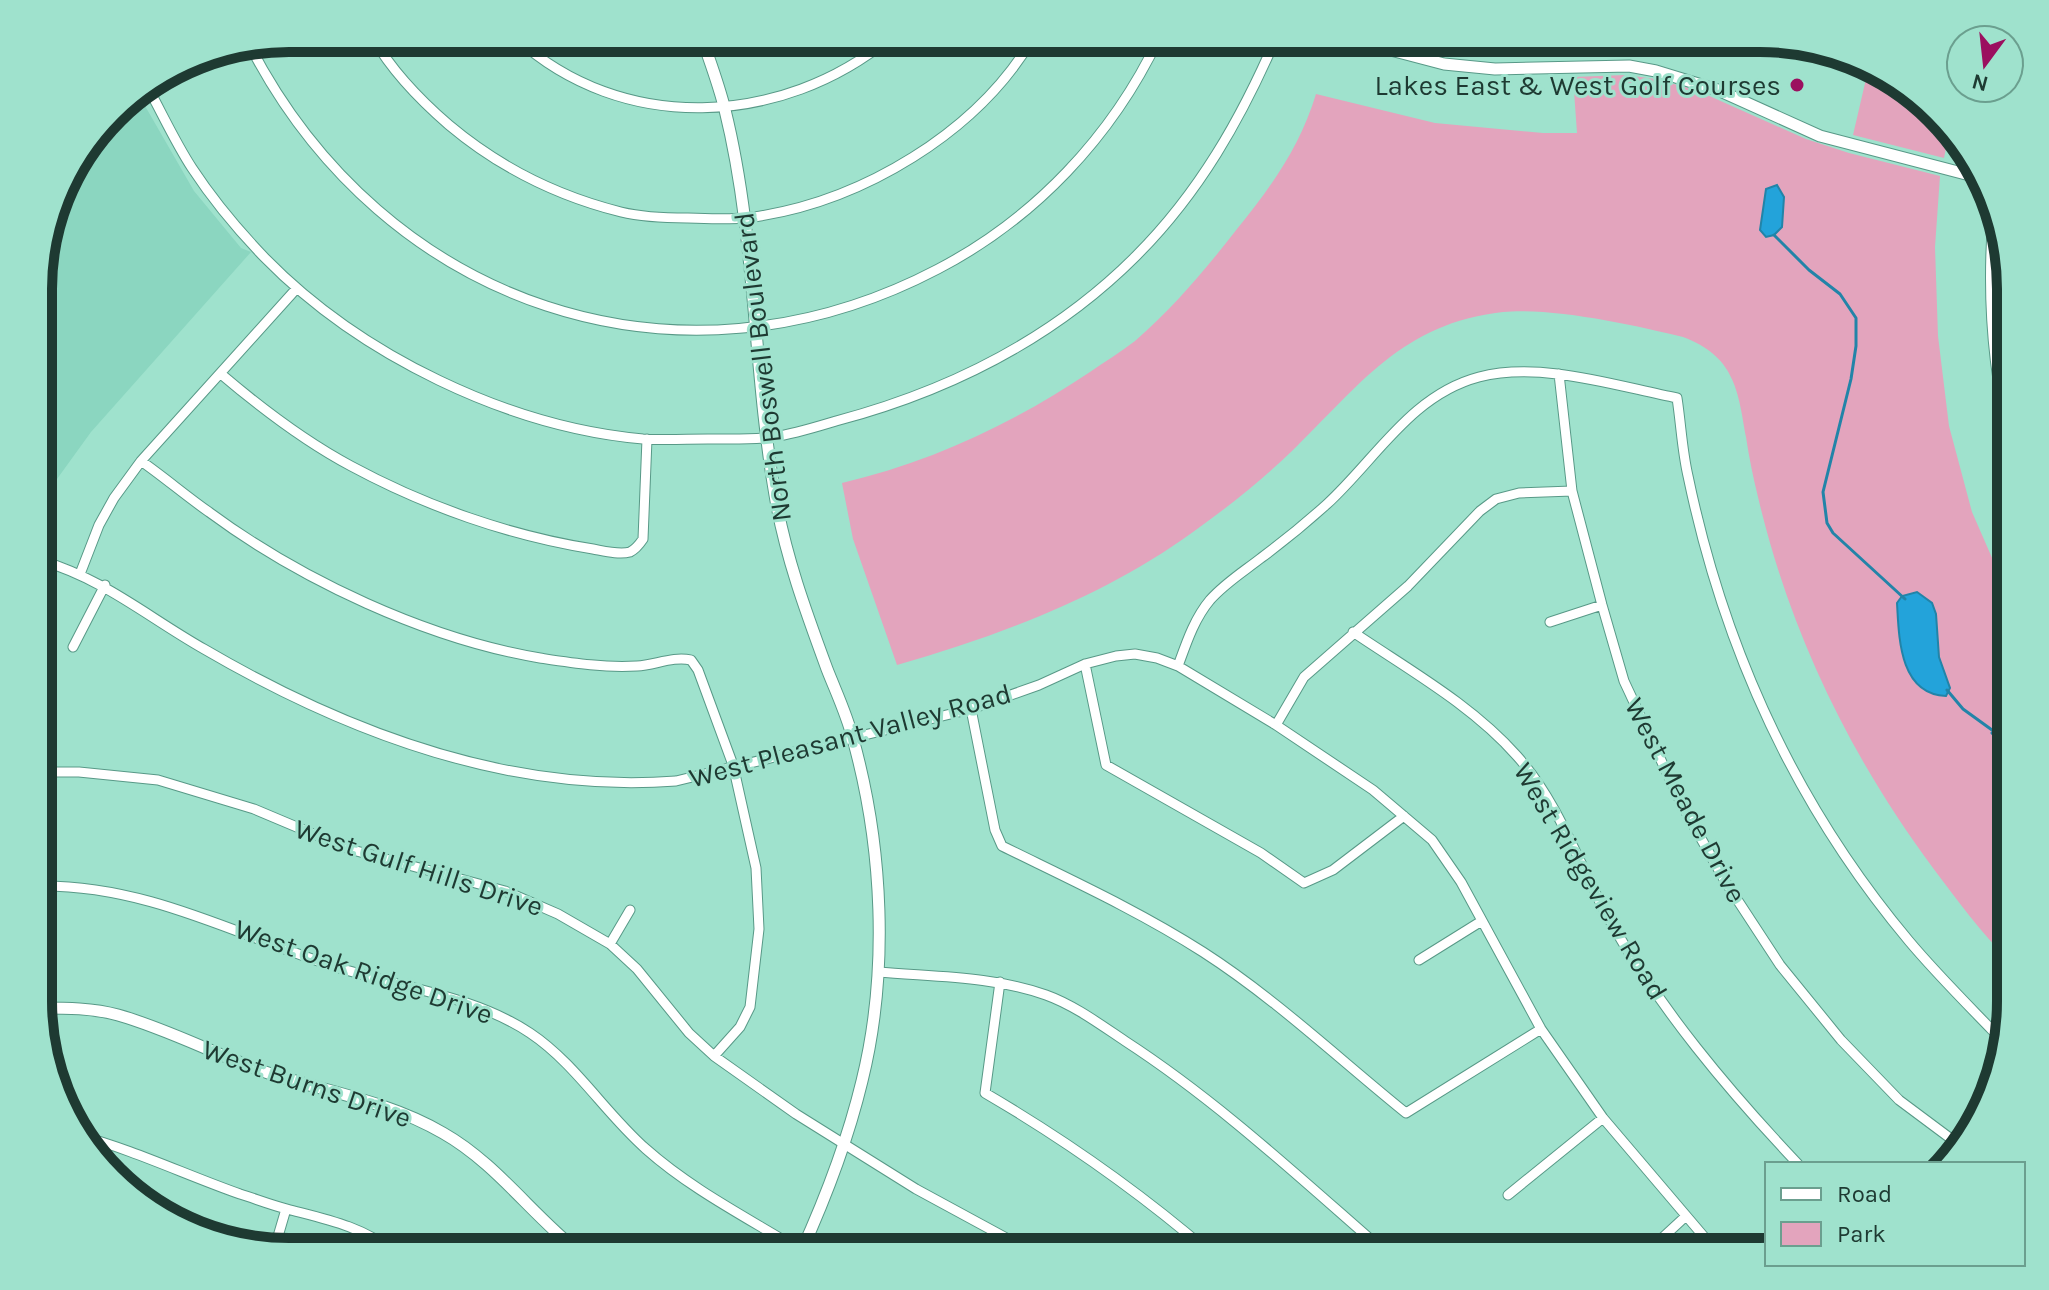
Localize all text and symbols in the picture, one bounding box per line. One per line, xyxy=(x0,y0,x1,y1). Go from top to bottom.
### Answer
north arrow xyxy=(1945,24,2025,104)
text: N xyxy=(1969,68,1991,97)
place label: Lakes East & West Golf Courses xyxy=(1375,69,1781,102)
marker: Lakes East & West Golf Courses xyxy=(1788,76,1806,94)
street label: North Boswell Boulevard xyxy=(727,211,798,523)
street label: West Pleasant Valley Road xyxy=(685,677,1015,794)
street label: West Meade Drive xyxy=(1618,692,1753,908)
street label: West Ridgeview Road xyxy=(1507,757,1674,1006)
street label: West Gulf Hills Drive xyxy=(291,812,547,923)
street label: West Oak Ridge Drive xyxy=(231,912,497,1031)
street label: West Burns Drive xyxy=(198,1032,416,1135)
legend xyxy=(1765,1162,2025,1266)
text: Road xyxy=(1837,1180,1892,1208)
text: Park xyxy=(1837,1220,1886,1248)

